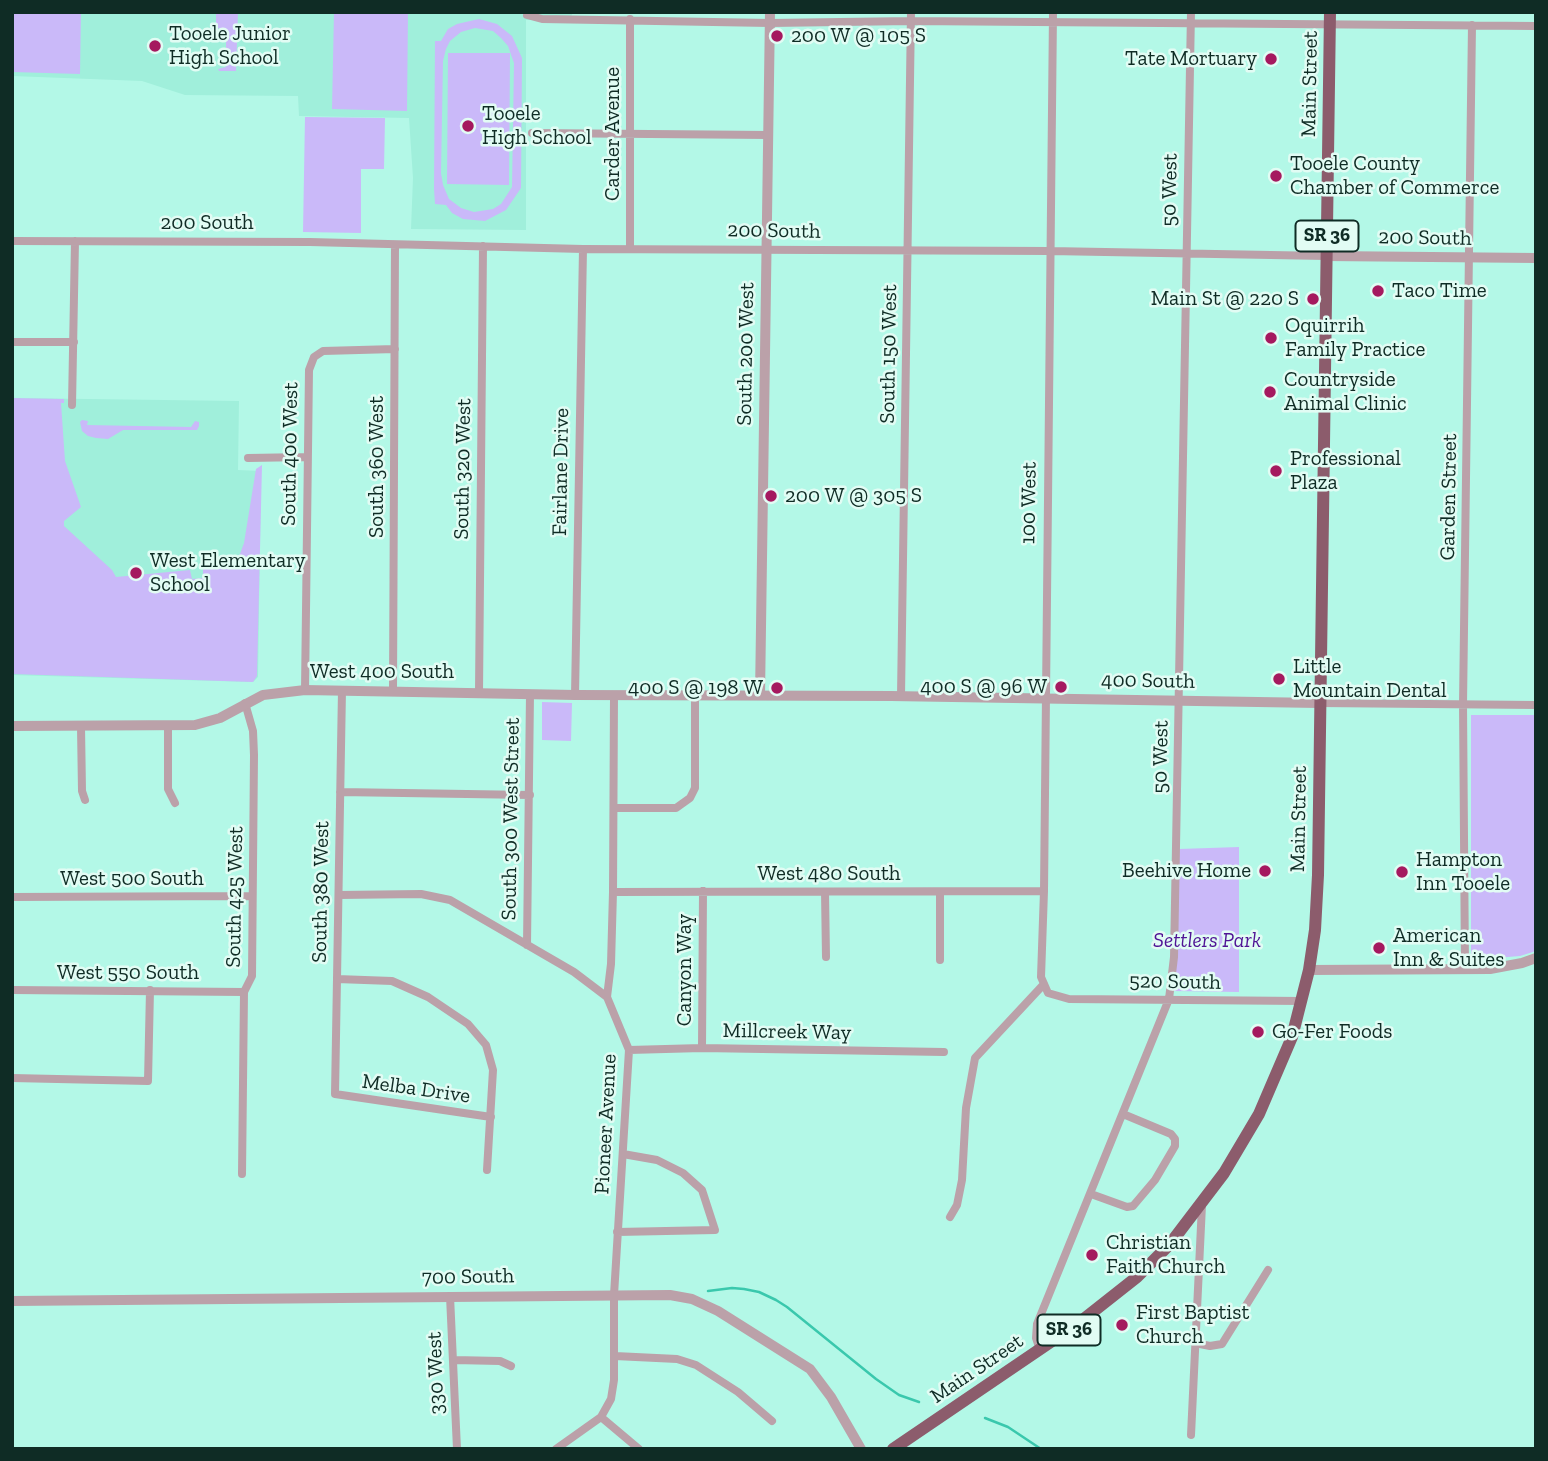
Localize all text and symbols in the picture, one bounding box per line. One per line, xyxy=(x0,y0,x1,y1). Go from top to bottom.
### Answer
place label: Tooele Junior High School xyxy=(169,21,291,71)
place label: 200 W @ 105 S xyxy=(791,23,926,49)
marker: 200 W @ 105 S xyxy=(769,28,785,44)
street label: Main Street xyxy=(1296,31,1324,137)
marker: Tooele Junior High School xyxy=(147,38,163,54)
place label: Tate Mortuary xyxy=(1125,46,1257,72)
marker: Tate Mortuary xyxy=(1263,51,1279,67)
street label: Carder Avenue xyxy=(600,67,626,201)
place label: Tooele High School xyxy=(482,101,592,151)
marker: Tooele High School xyxy=(460,118,476,134)
place label: Tooele County Chamber of Commerce xyxy=(1290,151,1499,201)
street label: 50 West xyxy=(1157,153,1183,227)
marker: Tooele County Chamber of Commerce xyxy=(1268,168,1284,184)
street label: 200 South xyxy=(160,210,254,236)
street label: 200 South xyxy=(727,218,821,244)
road number: SR 36 xyxy=(1296,220,1358,252)
street label: 200 South xyxy=(1378,225,1472,251)
place label: Taco Time xyxy=(1392,278,1487,304)
street label: South 200 West xyxy=(732,282,760,426)
marker: Taco Time xyxy=(1370,283,1386,299)
street label: South 150 West xyxy=(875,284,903,424)
place label: Main St @ 220 S xyxy=(1151,286,1299,312)
marker: Main St @ 220 S xyxy=(1305,291,1321,307)
place label: Oquirrih Family Practice xyxy=(1285,313,1425,363)
marker: Oquirrih Family Practice xyxy=(1263,330,1279,346)
place label: Countryside Animal Clinic xyxy=(1284,367,1407,417)
street label: South 400 West xyxy=(276,382,304,526)
marker: Countryside Animal Clinic xyxy=(1262,384,1278,400)
street label: South 360 West xyxy=(364,396,390,538)
street label: South 320 West xyxy=(449,398,477,540)
street label: Fairlane Drive xyxy=(547,408,575,536)
street label: Garden Street xyxy=(1435,433,1463,561)
place label: Professional Plaza xyxy=(1290,446,1401,496)
street label: 100 West xyxy=(1016,462,1042,544)
marker: Professional Plaza xyxy=(1268,463,1284,479)
place label: 200 W @ 305 S xyxy=(785,483,922,509)
marker: 200 W @ 305 S xyxy=(763,488,779,504)
place label: West Elementary School xyxy=(150,548,306,598)
marker: West Elementary School xyxy=(128,565,144,581)
place label: Little Mountain Dental xyxy=(1293,654,1446,704)
street label: West 400 South xyxy=(310,659,454,685)
street label: 400 South xyxy=(1101,668,1195,694)
marker: Little Mountain Dental xyxy=(1271,671,1287,687)
place label: 400 S @ 96 W xyxy=(920,674,1047,700)
place label: 400 S @ 198 W xyxy=(628,675,763,701)
marker: 400 S @ 96 W xyxy=(1053,679,1069,695)
marker: 400 S @ 198 W xyxy=(769,680,785,696)
street label: South 300 West Street xyxy=(497,717,525,921)
street label: 50 West xyxy=(1148,720,1174,794)
street label: Main Street xyxy=(1285,766,1313,872)
street label: South 380 West xyxy=(307,821,335,963)
street label: South 425 West xyxy=(221,826,249,968)
place label: Hampton Inn Tooele xyxy=(1416,847,1510,897)
place label: Beehive Home xyxy=(1122,858,1251,884)
street label: West 480 South xyxy=(757,861,901,887)
marker: Beehive Home xyxy=(1257,863,1273,879)
marker: Hampton Inn Tooele xyxy=(1394,864,1410,880)
street label: West 500 South xyxy=(60,866,204,892)
street label: Canyon Way xyxy=(672,914,698,1026)
place label: American Inn & Suites xyxy=(1393,923,1504,973)
park label: Settlers Park xyxy=(1153,928,1261,954)
marker: American Inn & Suites xyxy=(1371,940,1387,956)
street label: West 550 South xyxy=(57,960,199,986)
street label: 520 South xyxy=(1129,969,1221,995)
street label: Millcreek Way xyxy=(722,1018,852,1046)
place label: Go-Fer Foods xyxy=(1272,1019,1392,1045)
marker: Go-Fer Foods xyxy=(1250,1024,1266,1040)
street label: Pioneer Avenue xyxy=(590,1053,622,1195)
street label: Melba Drive xyxy=(360,1069,472,1109)
place label: Christian Faith Church xyxy=(1106,1230,1225,1280)
marker: Christian Faith Church xyxy=(1084,1247,1100,1263)
street label: 700 South xyxy=(422,1264,514,1290)
place label: First Baptist Church xyxy=(1136,1300,1249,1350)
road number: SR 36 xyxy=(1038,1314,1100,1346)
marker: First Baptist Church xyxy=(1114,1317,1130,1333)
street label: Main Street xyxy=(926,1329,1028,1409)
street label: 330 West xyxy=(422,1331,450,1415)

